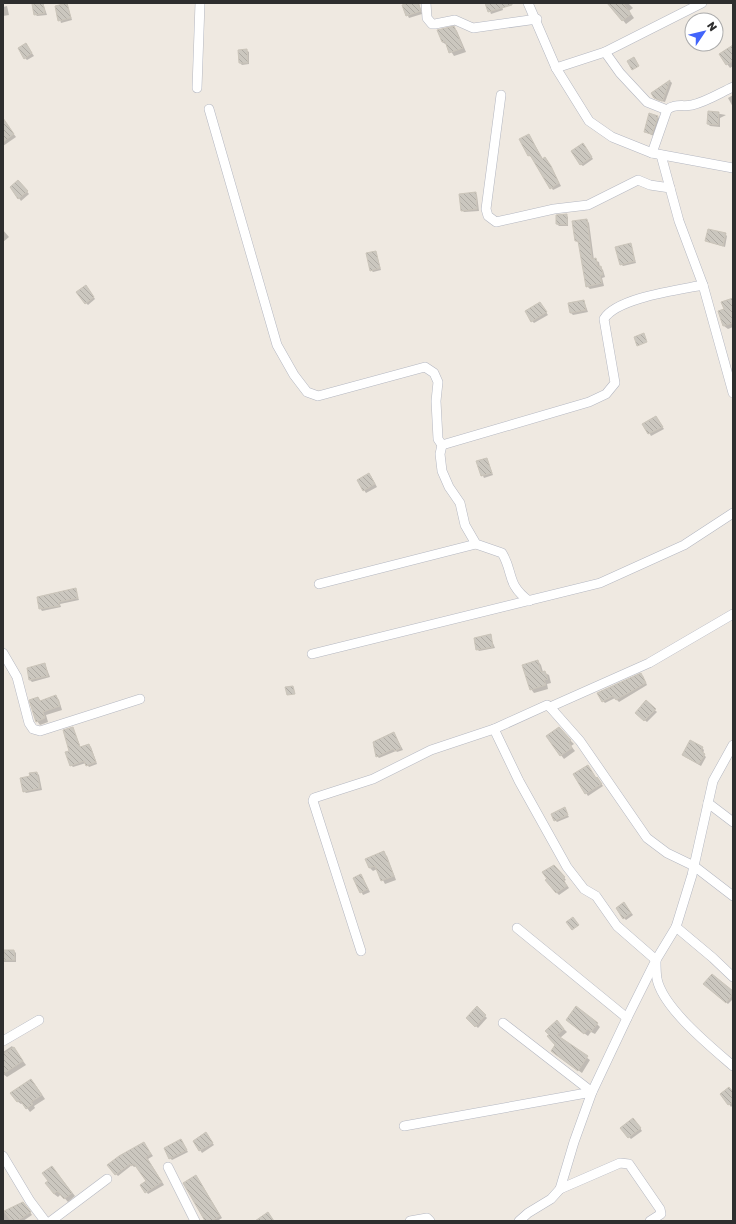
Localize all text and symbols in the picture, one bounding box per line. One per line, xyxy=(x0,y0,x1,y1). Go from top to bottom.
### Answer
north arrow xyxy=(684,12,724,52)
text: N xyxy=(705,19,720,33)

